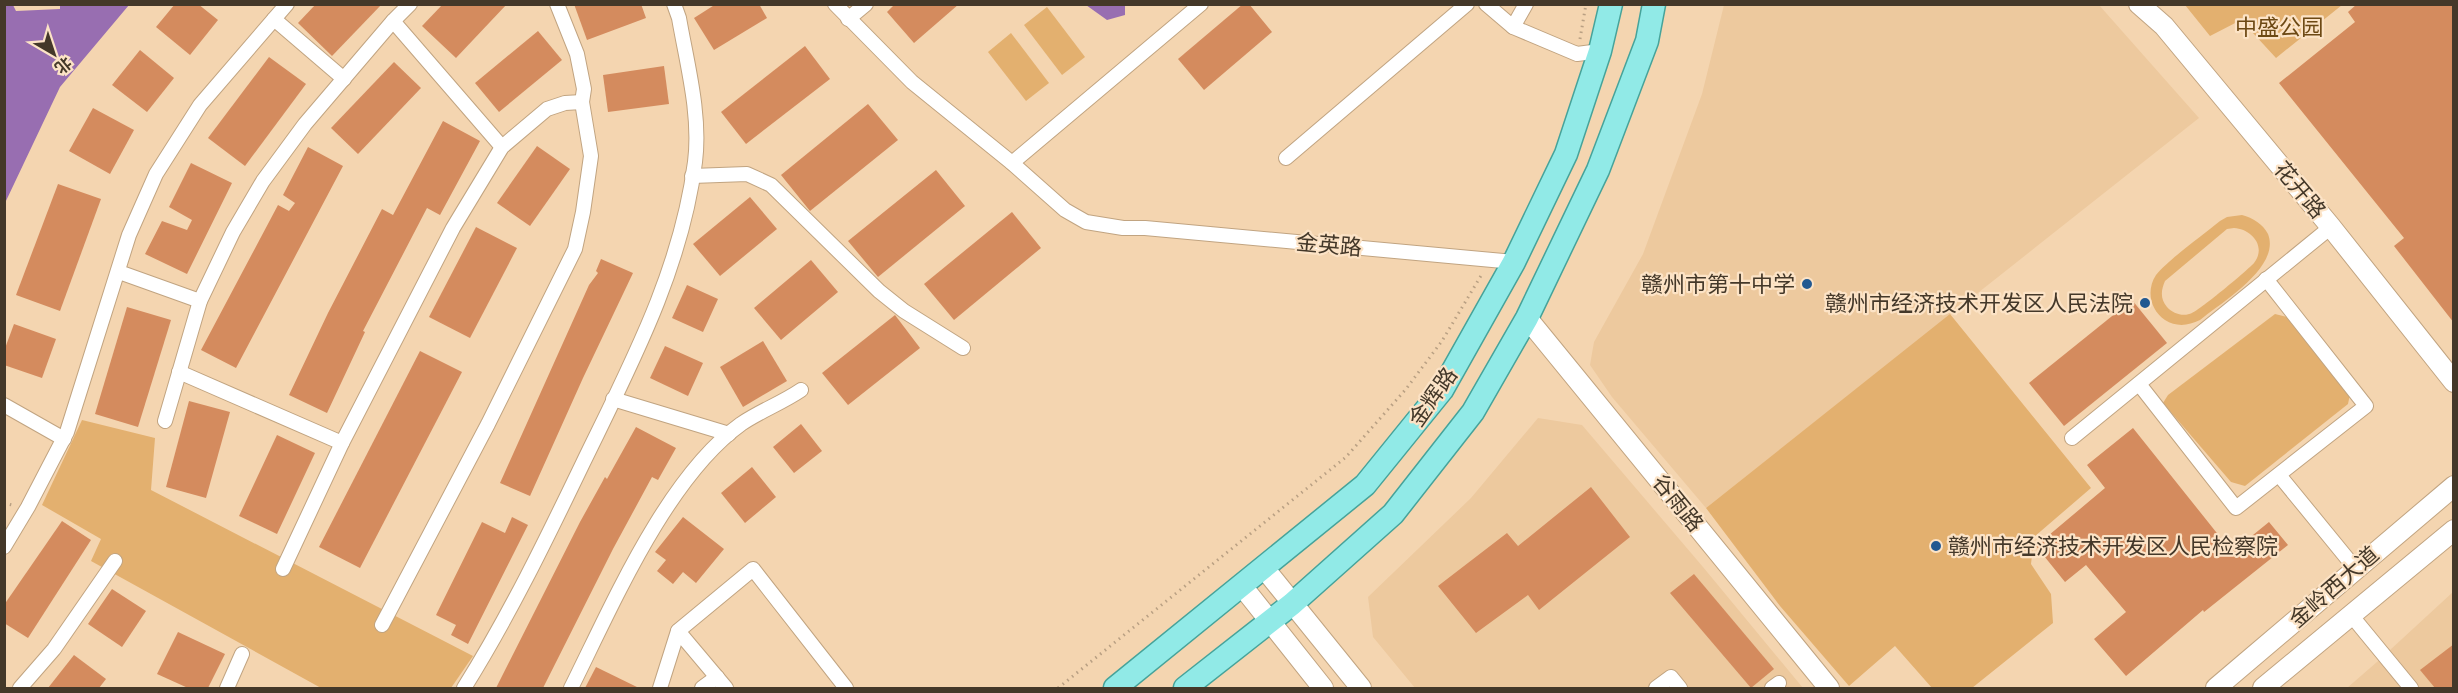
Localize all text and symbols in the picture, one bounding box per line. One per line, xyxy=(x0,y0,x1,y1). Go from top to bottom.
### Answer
park label: 中盛公园 xyxy=(2235,14,2323,41)
north arrow xyxy=(24,24,84,84)
text: 北 xyxy=(51,53,75,78)
street label: 花开路 xyxy=(2268,156,2332,224)
street label: 金英路 xyxy=(1295,229,1363,261)
place label: 赣州市第十中学 xyxy=(1641,271,1795,298)
marker: 赣州市第十中学 xyxy=(1800,277,1814,291)
place label: 赣州市经济技术开发区人民法院 xyxy=(1825,290,2133,317)
marker: 赣州市经济技术开发区人民法院 xyxy=(2138,296,2152,310)
street label: 金辉路 xyxy=(1403,362,1463,432)
street label: 谷雨路 xyxy=(1647,469,1709,537)
place label: 赣州市经济技术开发区人民检察院 xyxy=(1948,533,2278,560)
marker: 赣州市经济技术开发区人民检察院 xyxy=(1929,539,1943,553)
street label: 金岭西大道 xyxy=(2284,541,2384,633)

